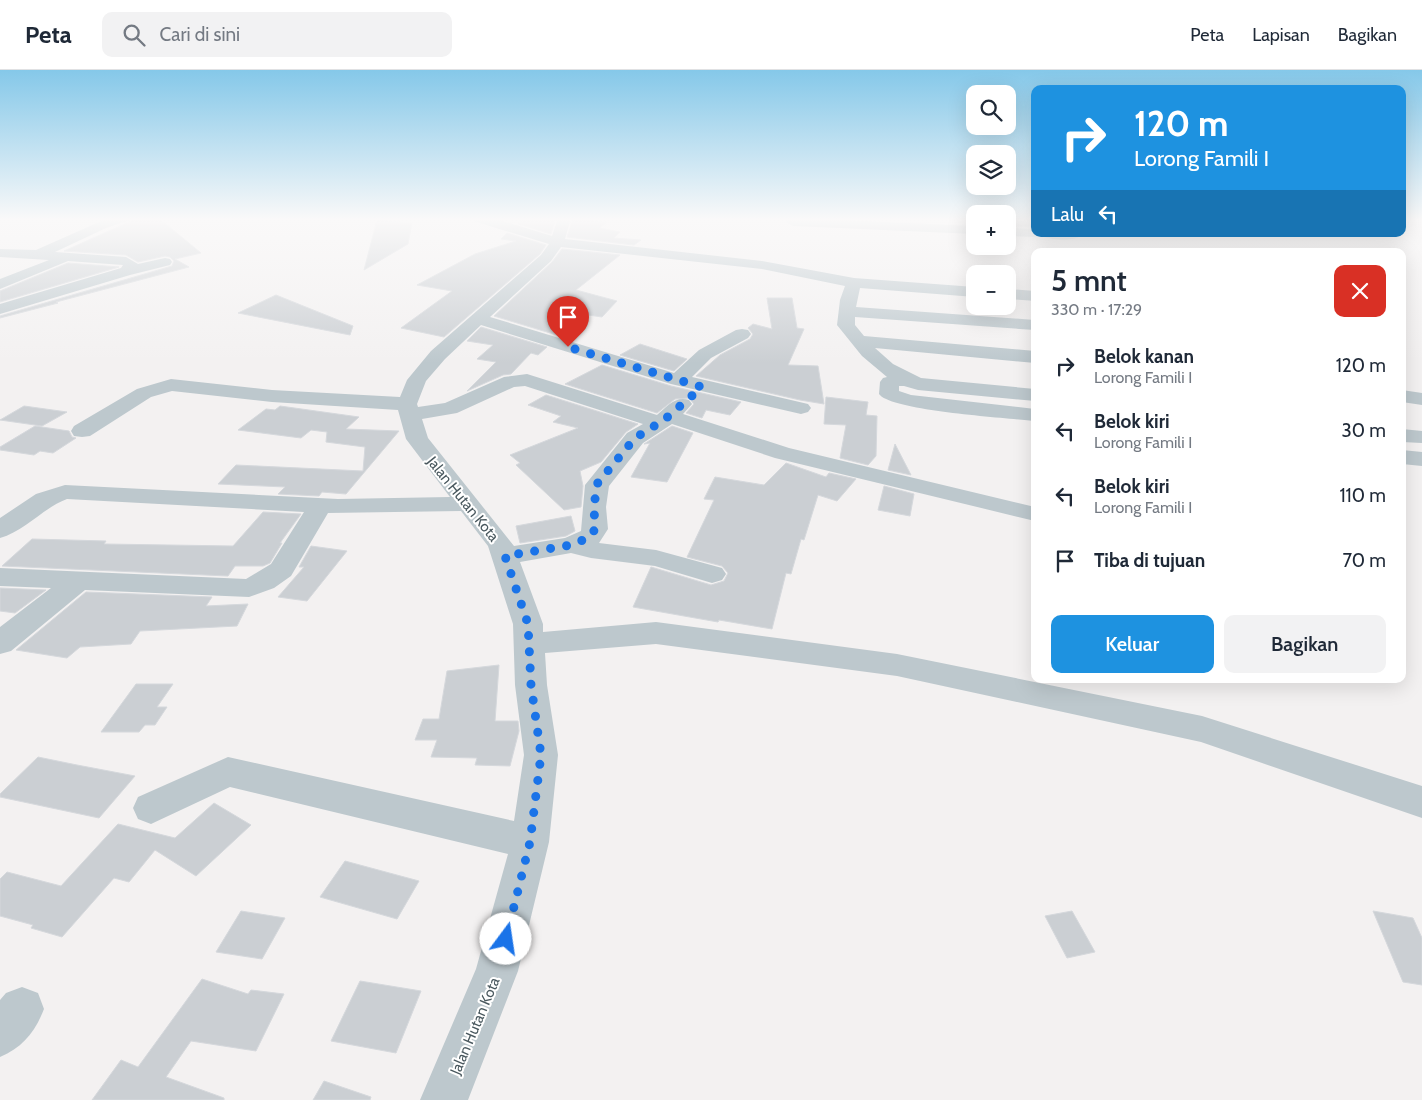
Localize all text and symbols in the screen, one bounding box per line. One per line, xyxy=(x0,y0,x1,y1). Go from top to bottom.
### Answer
search box xyxy=(102,12,452,57)
text: Peta xyxy=(25,20,72,49)
icon: search xyxy=(120,21,148,49)
text: Cari di sini xyxy=(160,23,240,46)
text: Peta xyxy=(1190,24,1224,46)
text: Lapisan xyxy=(1252,24,1310,46)
text: Bagikan xyxy=(1338,24,1397,46)
map controls xyxy=(966,85,1016,315)
button: search xyxy=(966,85,1016,135)
text: 120 m xyxy=(1134,102,1228,145)
icon: right xyxy=(1051,105,1116,170)
button: layers xyxy=(966,145,1016,195)
text: Lorong Famili I xyxy=(1134,145,1269,172)
icon: left xyxy=(1094,200,1122,228)
text: Lalu xyxy=(1051,203,1084,226)
button: + xyxy=(966,205,1016,255)
text: 5 mnt xyxy=(1051,262,1127,299)
button: − xyxy=(966,265,1016,315)
button: close xyxy=(1334,265,1386,317)
pin xyxy=(547,296,589,347)
text: 330 m · 17:29 xyxy=(1051,300,1142,319)
icon: arrive xyxy=(554,303,582,331)
text: Belok kanan xyxy=(1094,345,1194,368)
icon: right xyxy=(1051,352,1079,380)
text: 120 m xyxy=(1336,354,1386,377)
text: Lorong Famili I xyxy=(1094,368,1192,387)
text: Belok kiri xyxy=(1094,410,1170,433)
icon: left xyxy=(1051,417,1079,445)
text: 30 m xyxy=(1342,419,1386,442)
text: Lorong Famili I xyxy=(1094,433,1192,452)
street label: Jalan Hutan Kota xyxy=(423,452,503,546)
text: Belok kiri xyxy=(1094,475,1170,498)
icon: left xyxy=(1051,482,1079,510)
text: 110 m xyxy=(1339,484,1386,507)
text: Lorong Famili I xyxy=(1094,498,1192,517)
icon: arrive xyxy=(1051,547,1079,575)
text: Tiba di tujuan xyxy=(1094,549,1205,572)
text: 70 m xyxy=(1342,549,1386,572)
button: Keluar xyxy=(1051,615,1214,673)
button: Bagikan xyxy=(1224,615,1386,673)
position arrow xyxy=(479,912,531,964)
street label: Jalan Hutan Kota xyxy=(446,974,504,1078)

